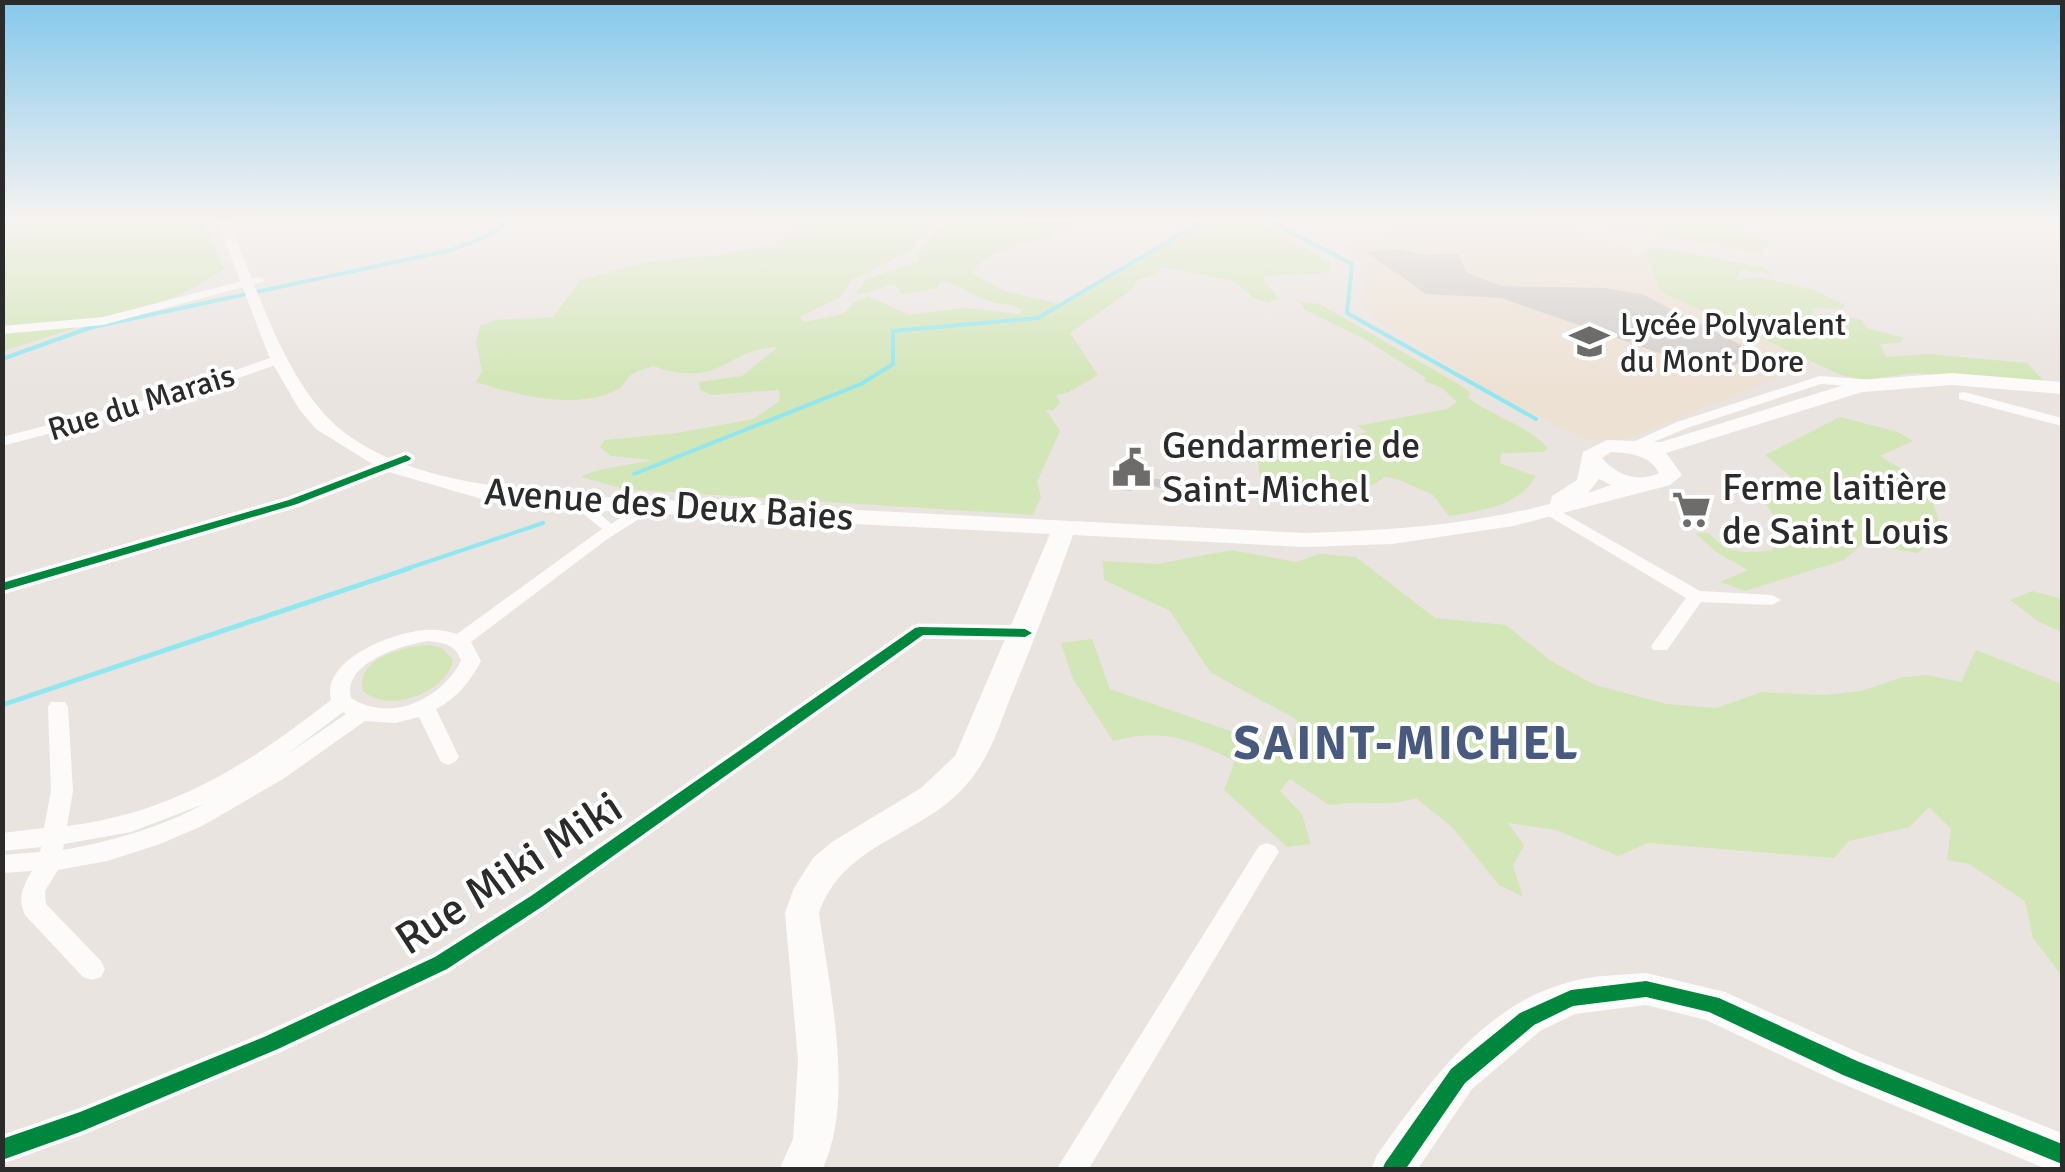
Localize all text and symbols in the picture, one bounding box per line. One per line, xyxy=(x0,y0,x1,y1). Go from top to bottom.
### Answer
place label: Lycée Polyvalent du Mont Dore xyxy=(1620,305,1846,381)
school or university icon: Lycée Polyvalent du Mont Dore xyxy=(1569,321,1611,363)
street label: Rue du Marais xyxy=(43,356,239,449)
place label: Gendarmerie de Saint-Michel xyxy=(1162,422,1420,513)
public building icon: Gendarmerie de Saint-Michel xyxy=(1111,446,1153,488)
place label: Ferme laitière de Saint Louis xyxy=(1722,464,1949,555)
street label: Avenue des Deux Baies xyxy=(483,468,855,541)
supermarket icon: Ferme laitière de Saint Louis xyxy=(1671,488,1713,530)
district label: SAINT-MICHEL xyxy=(1234,714,1580,773)
street label: Rue Miki Miki xyxy=(385,780,632,967)

